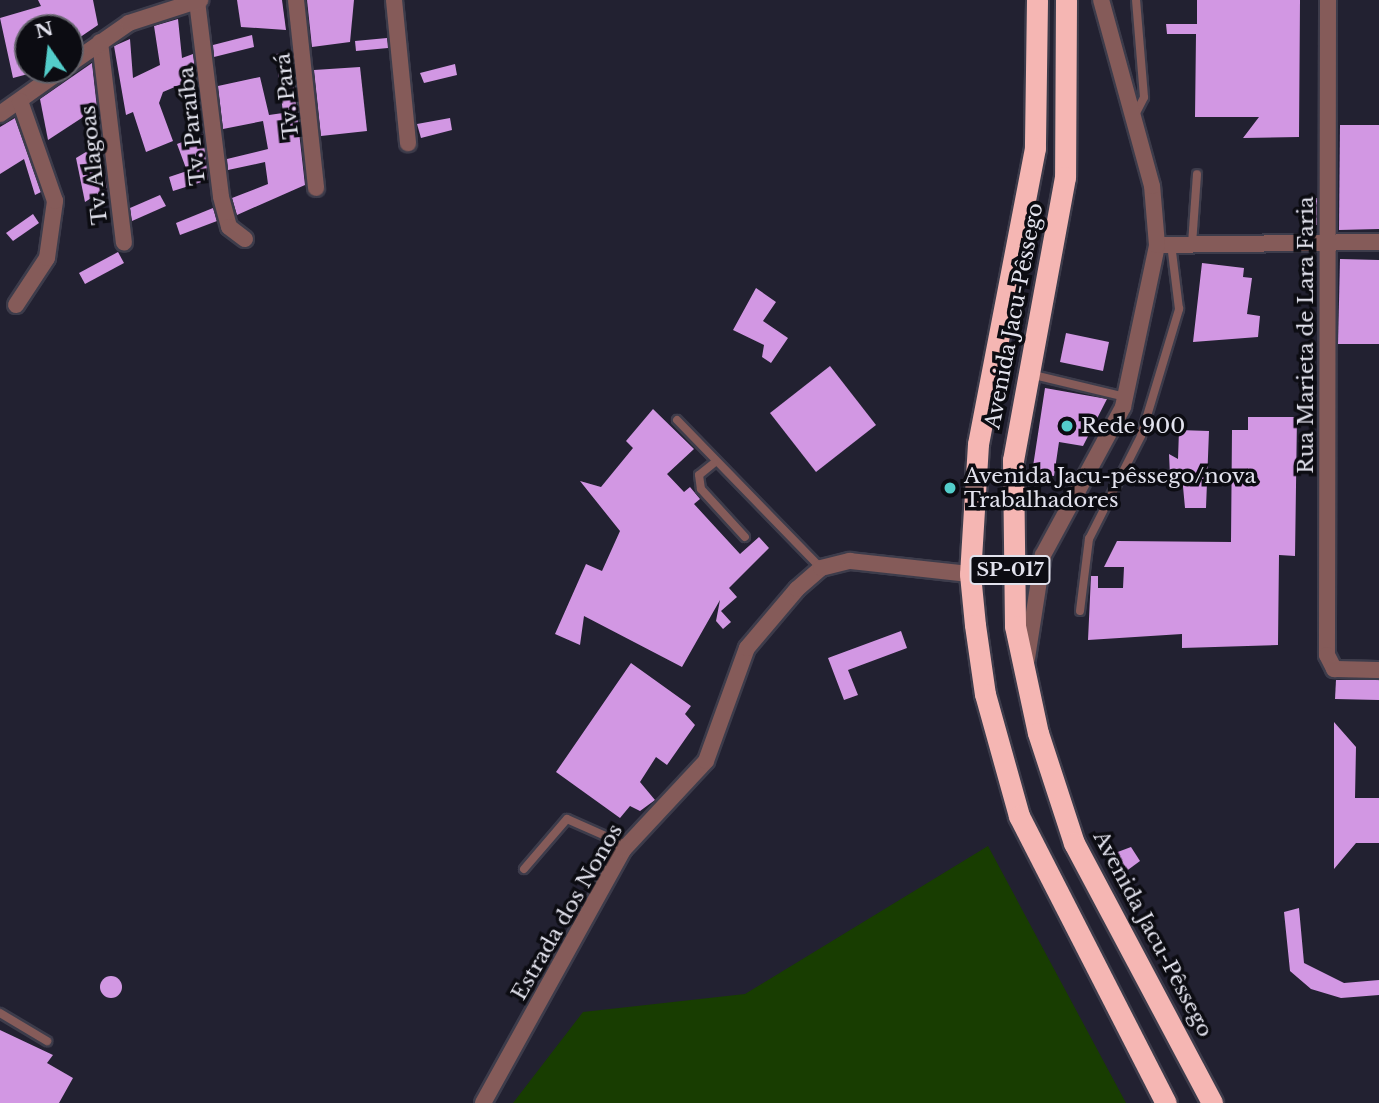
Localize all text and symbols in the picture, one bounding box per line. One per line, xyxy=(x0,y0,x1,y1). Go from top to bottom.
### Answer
north arrow xyxy=(14,14,84,84)
text: N xyxy=(33,17,56,43)
street label: Tv. Pará xyxy=(270,52,304,140)
street label: Tv. Paraíba xyxy=(173,66,211,186)
street label: Tv. Alagoas xyxy=(75,104,113,226)
street label: Rua Marieta de Lara Faria xyxy=(1293,196,1319,474)
street label: Avenida Jacu-Pêssego xyxy=(980,201,1048,431)
place label: Rede 900 xyxy=(1081,413,1185,439)
marker: Rede 900 xyxy=(1059,418,1075,434)
place label: Avenida Jacu-pêssego/nova Trabalhadores xyxy=(964,463,1256,513)
marker: Avenida Jacu-pêssego/nova Trabalhadores xyxy=(942,480,958,496)
road number: SP-017 xyxy=(968,554,1052,586)
street label: Estrada dos Nonos xyxy=(506,819,628,1005)
street label: Avenida Jacu-Pêssego xyxy=(1088,827,1218,1041)

